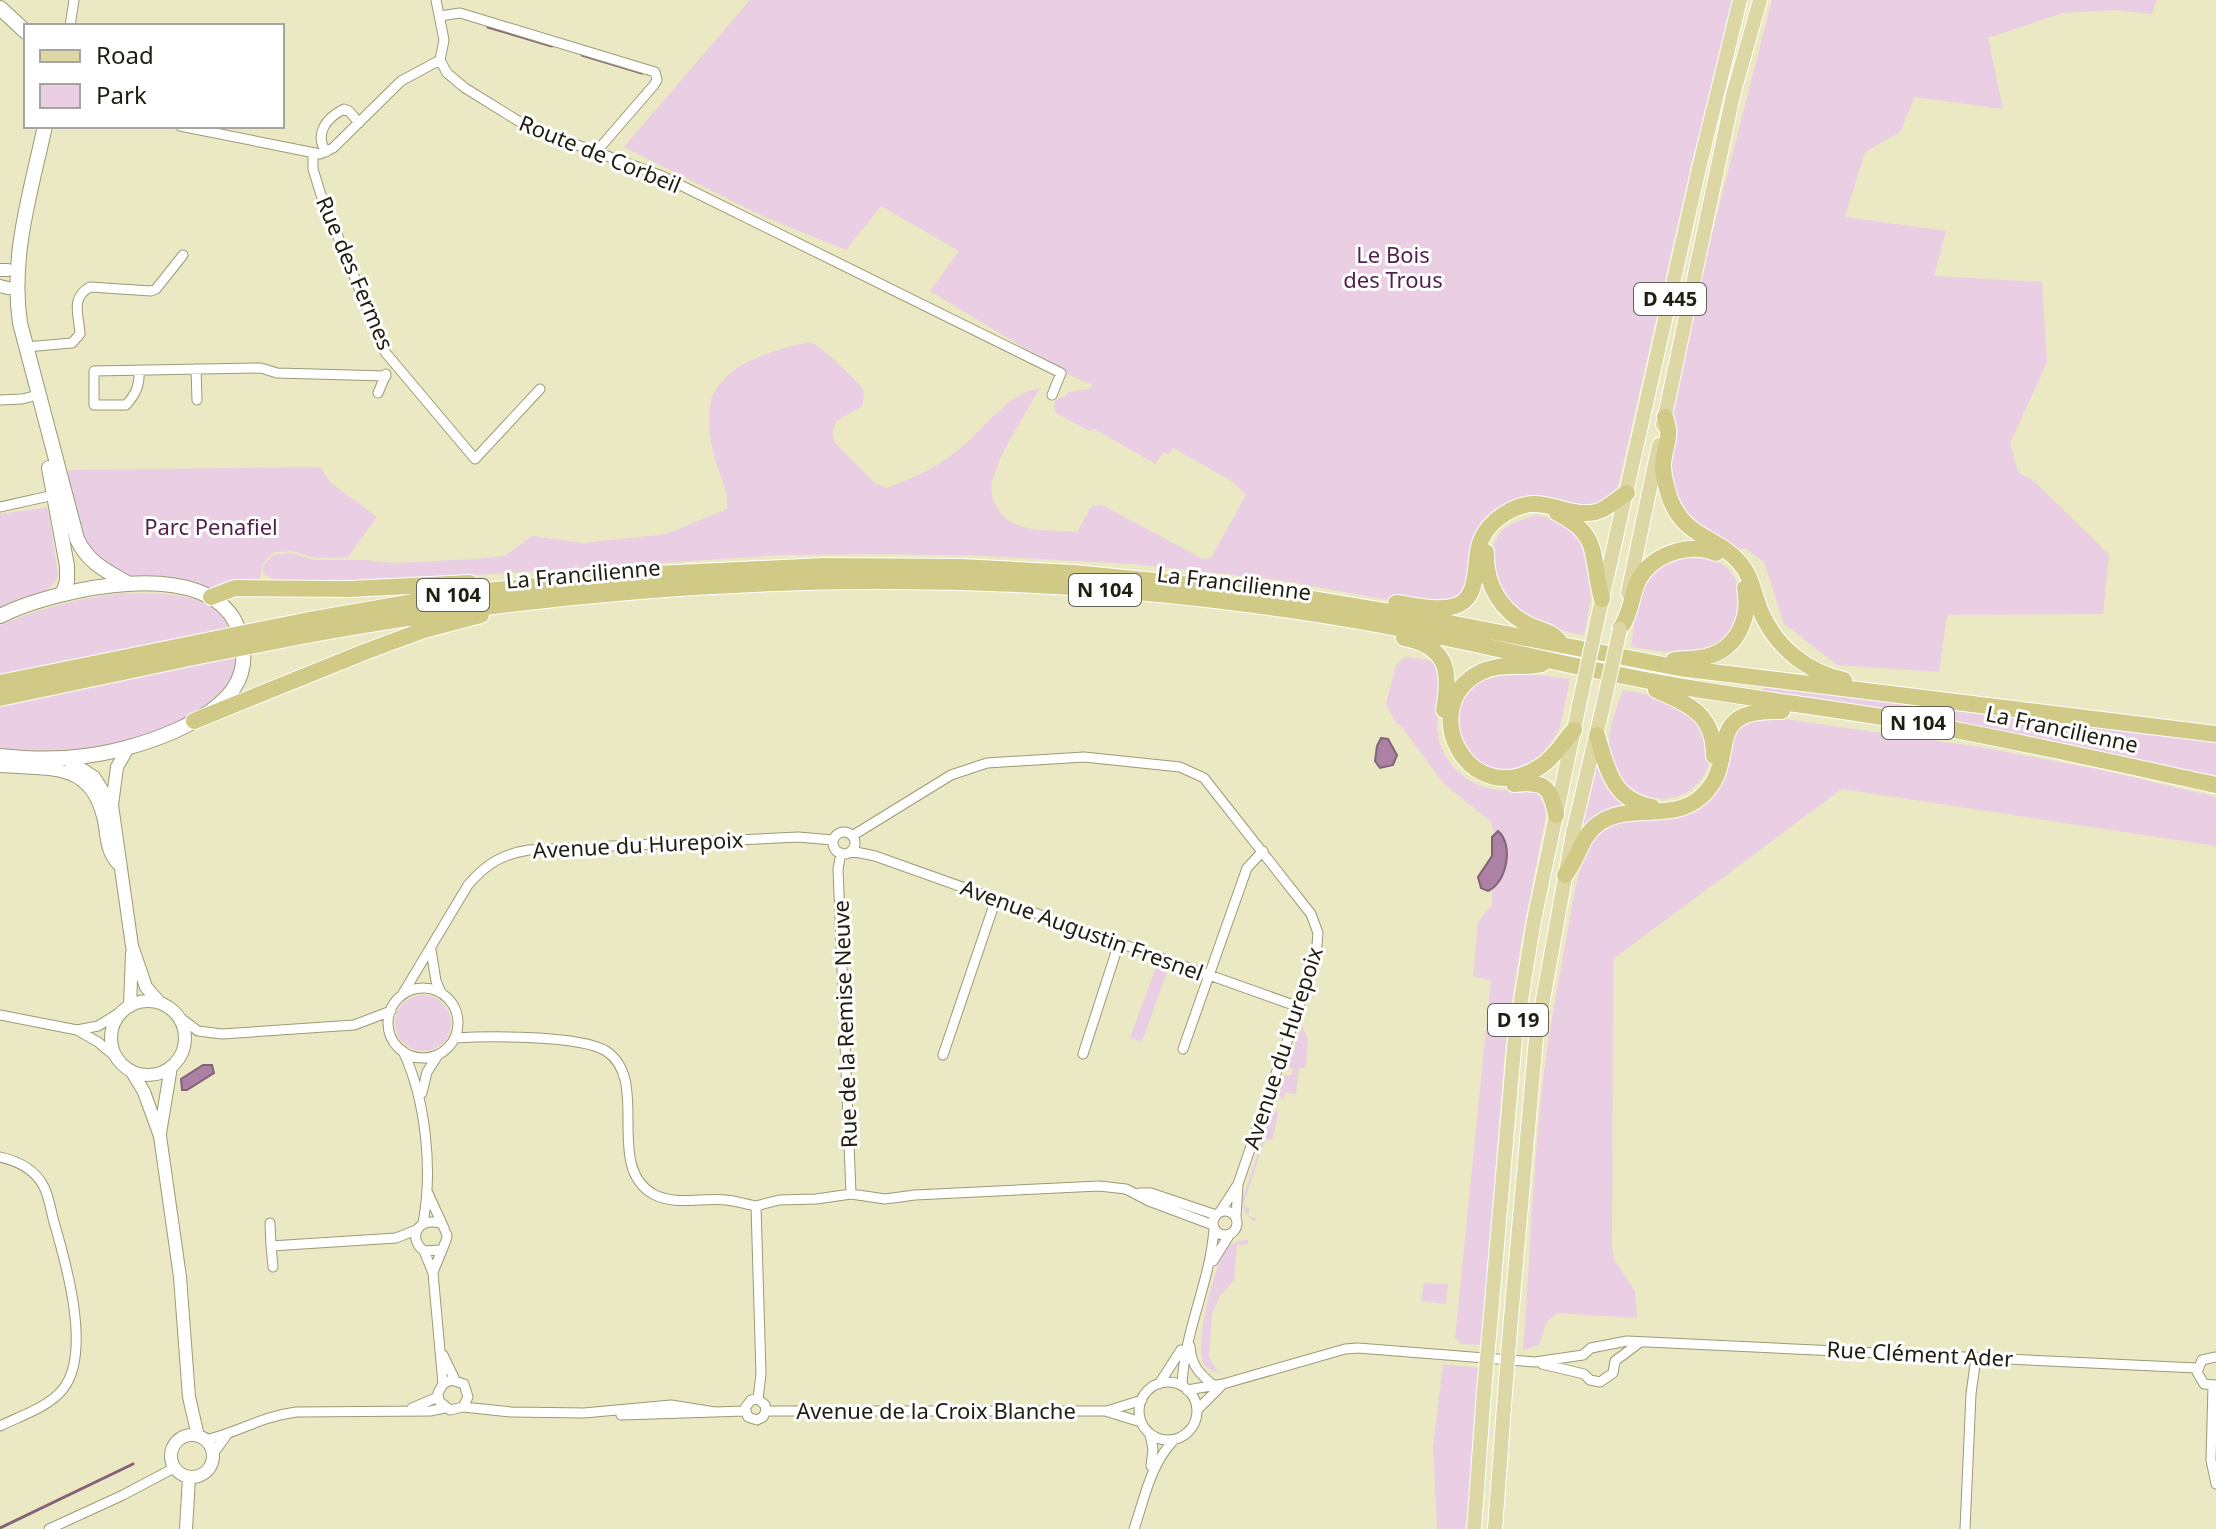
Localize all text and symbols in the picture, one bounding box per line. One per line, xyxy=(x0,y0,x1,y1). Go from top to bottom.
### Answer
legend xyxy=(24,24,284,128)
text: Road xyxy=(96,38,154,71)
text: Park xyxy=(96,78,147,111)
street label: Route de Corbeil xyxy=(515,107,686,199)
street label: Rue des Fermes xyxy=(310,191,402,354)
park label: Le Bois des Trous xyxy=(1343,239,1443,294)
road number: D 445 xyxy=(1634,283,1706,315)
park label: Parc Penafiel xyxy=(144,511,278,541)
street label: La Francilienne xyxy=(504,551,662,595)
street label: La Francilienne xyxy=(1155,558,1313,606)
road number: N 104 xyxy=(1069,574,1141,606)
road number: N 104 xyxy=(417,579,489,611)
street label: La Francilienne xyxy=(1983,697,2141,759)
road number: N 104 xyxy=(1882,707,1954,739)
street label: Avenue du Hurepoix xyxy=(532,823,744,865)
street label: Avenue Augustin Fresnel xyxy=(957,871,1208,987)
street label: Rue de la Remise Neuve xyxy=(825,900,863,1149)
street label: Avenue du Hurepoix xyxy=(1235,942,1329,1153)
road number: D 19 xyxy=(1488,1004,1548,1036)
street label: Rue Clément Ader xyxy=(1826,1333,2014,1373)
street label: Avenue de la Croix Blanche xyxy=(796,1395,1076,1425)

